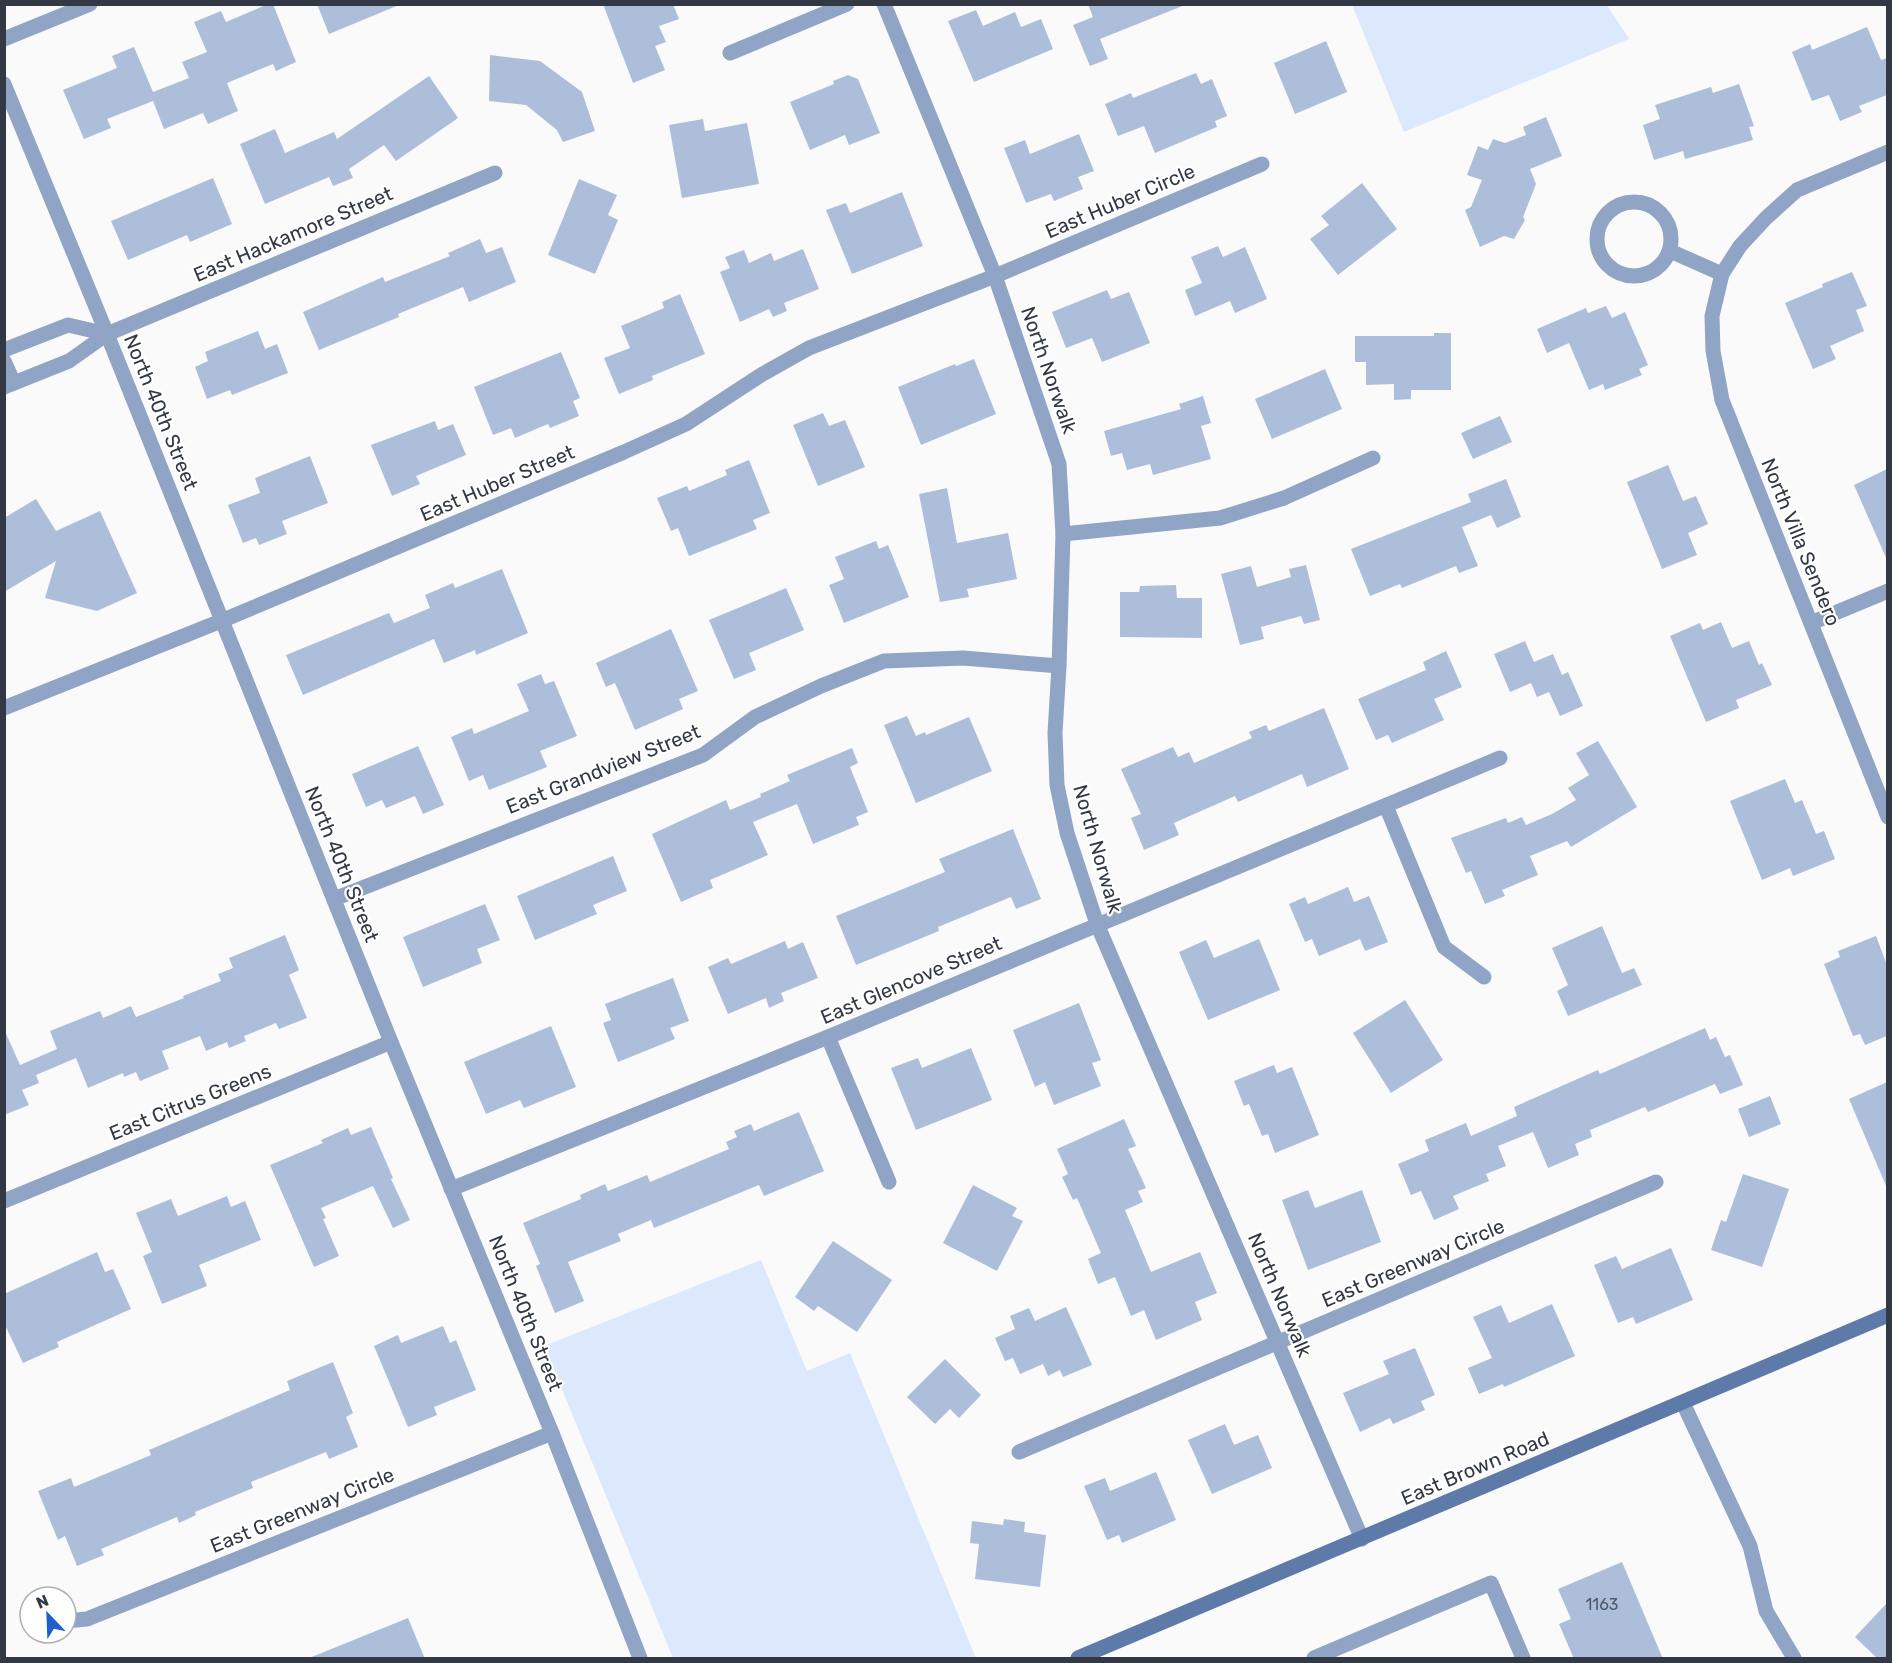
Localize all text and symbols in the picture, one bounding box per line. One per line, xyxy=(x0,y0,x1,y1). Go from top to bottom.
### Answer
street label: East Huber Circle xyxy=(1042,159,1198,243)
street label: East Hackamore Street xyxy=(190,181,396,287)
street label: North Norwalk xyxy=(1016,303,1082,437)
street label: North 40th Street xyxy=(119,331,203,493)
street label: East Huber Street xyxy=(416,440,578,526)
street label: North Villa Sendero xyxy=(1756,455,1846,629)
street label: East Grandview Street xyxy=(502,719,704,819)
street label: North Norwalk xyxy=(1068,782,1128,917)
street label: North 40th Street xyxy=(300,783,384,945)
street label: East Glencove Street xyxy=(817,931,1005,1029)
street label: East Citrus Greens xyxy=(106,1059,274,1145)
street label: East Greenway Circle xyxy=(1318,1214,1508,1312)
street label: North Norwalk xyxy=(1243,1229,1317,1361)
street label: North 40th Street xyxy=(484,1232,568,1394)
street label: East Brown Road xyxy=(1397,1426,1553,1510)
street label: East Greenway Circle xyxy=(207,1462,397,1558)
north arrow xyxy=(18,1585,78,1645)
text: N xyxy=(33,1591,51,1613)
house number: 1163 xyxy=(1586,1595,1618,1614)

